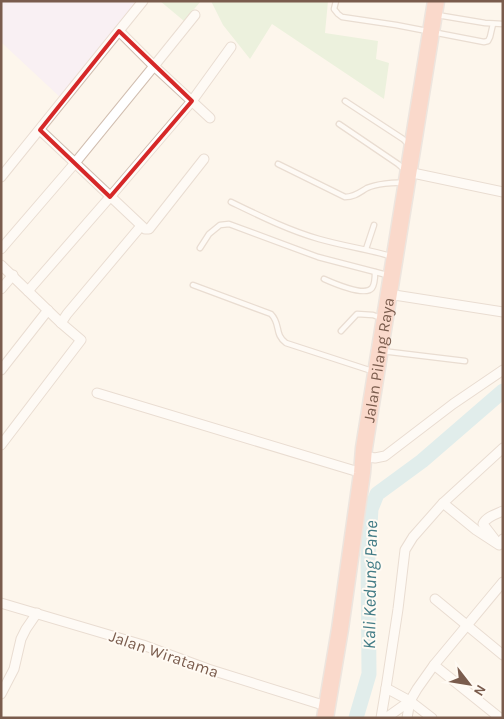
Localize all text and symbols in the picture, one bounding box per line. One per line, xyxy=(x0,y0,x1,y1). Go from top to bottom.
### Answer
street label: Jalan Pilang Raya xyxy=(359,296,398,424)
water label: Kali Kedung Pane xyxy=(358,520,382,650)
street label: Jalan Wiratama xyxy=(107,626,221,682)
north arrow xyxy=(444,659,494,709)
text: N xyxy=(470,682,490,699)

